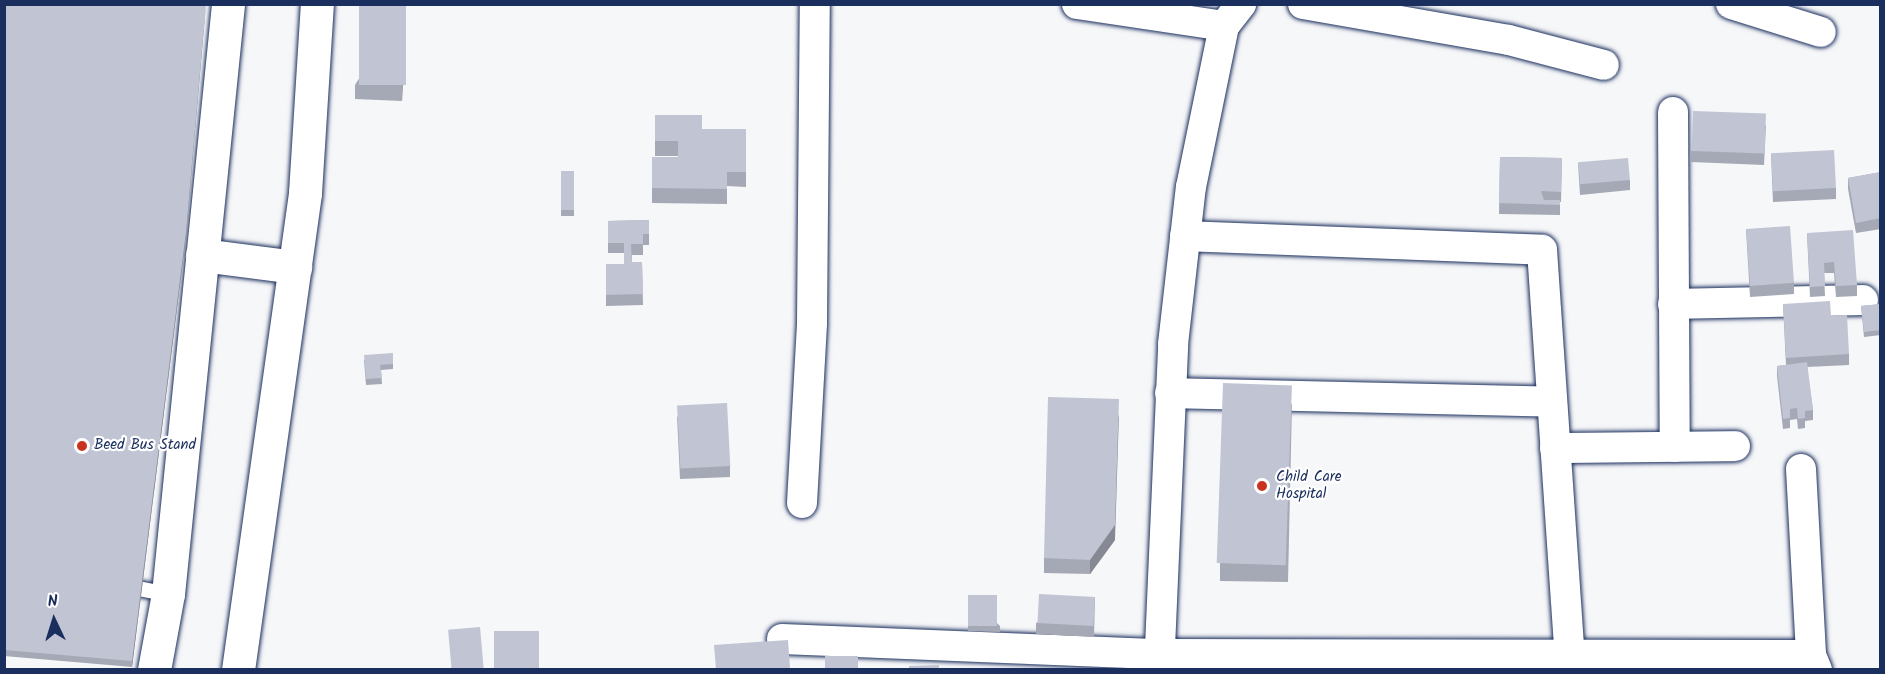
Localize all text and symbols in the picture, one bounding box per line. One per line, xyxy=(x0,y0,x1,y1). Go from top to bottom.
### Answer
place label: Beed Bus Stand xyxy=(94,437,196,455)
marker: Beed Bus Stand xyxy=(75,439,89,453)
place label: Child Care Hospital xyxy=(1276,468,1342,503)
marker: Child Care Hospital xyxy=(1253,477,1271,495)
text: N xyxy=(47,589,59,614)
north arrow xyxy=(24,590,84,650)

